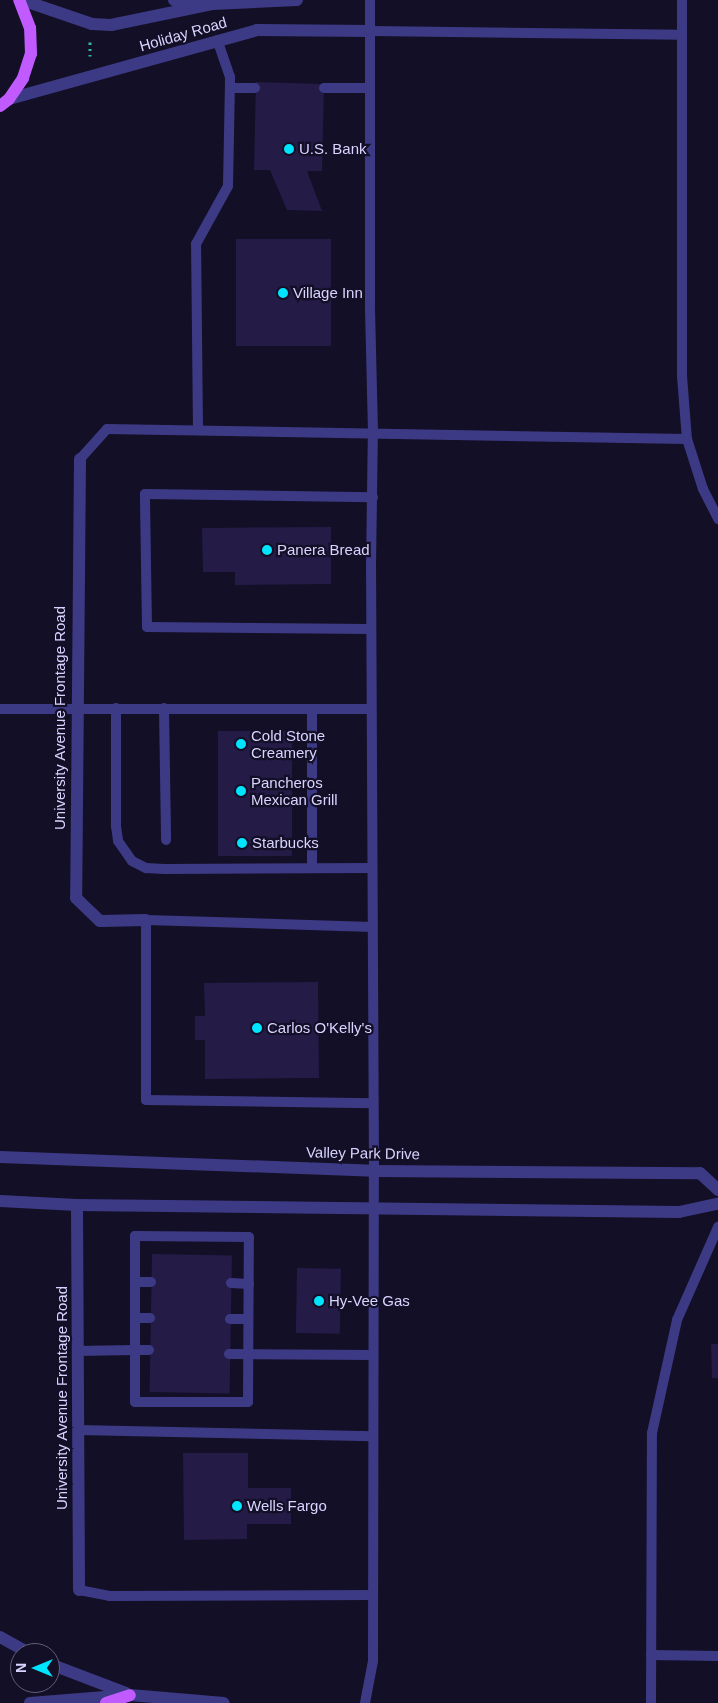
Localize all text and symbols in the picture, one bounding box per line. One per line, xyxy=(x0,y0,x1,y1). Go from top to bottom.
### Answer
street label: Holiday Road xyxy=(137,13,229,55)
place label: U.S. Bank xyxy=(299,140,367,158)
marker: U.S. Bank xyxy=(283,143,295,155)
place label: Village Inn xyxy=(293,284,363,302)
marker: Village Inn xyxy=(277,287,289,299)
place label: Panera Bread xyxy=(277,541,370,559)
marker: Panera Bread xyxy=(261,544,273,556)
street label: University Avenue Frontage Road xyxy=(51,606,69,830)
place label: Cold Stone Creamery xyxy=(251,726,325,761)
marker: Cold Stone Creamery xyxy=(235,738,247,750)
place label: Pancheros Mexican Grill xyxy=(251,773,338,808)
marker: Pancheros Mexican Grill xyxy=(235,785,247,797)
place label: Starbucks xyxy=(252,834,319,852)
marker: Starbucks xyxy=(236,837,248,849)
place label: Carlos O'Kelly's xyxy=(267,1019,372,1037)
marker: Carlos O'Kelly's xyxy=(251,1022,263,1034)
street label: Valley Park Drive xyxy=(306,1143,420,1163)
street label: University Avenue Frontage Road xyxy=(53,1286,71,1510)
place label: Hy-Vee Gas xyxy=(329,1292,410,1310)
marker: Hy-Vee Gas xyxy=(313,1295,325,1307)
place label: Wells Fargo xyxy=(247,1497,327,1515)
marker: Wells Fargo xyxy=(231,1500,243,1512)
north arrow xyxy=(10,1643,60,1693)
text: N xyxy=(13,1663,29,1673)

